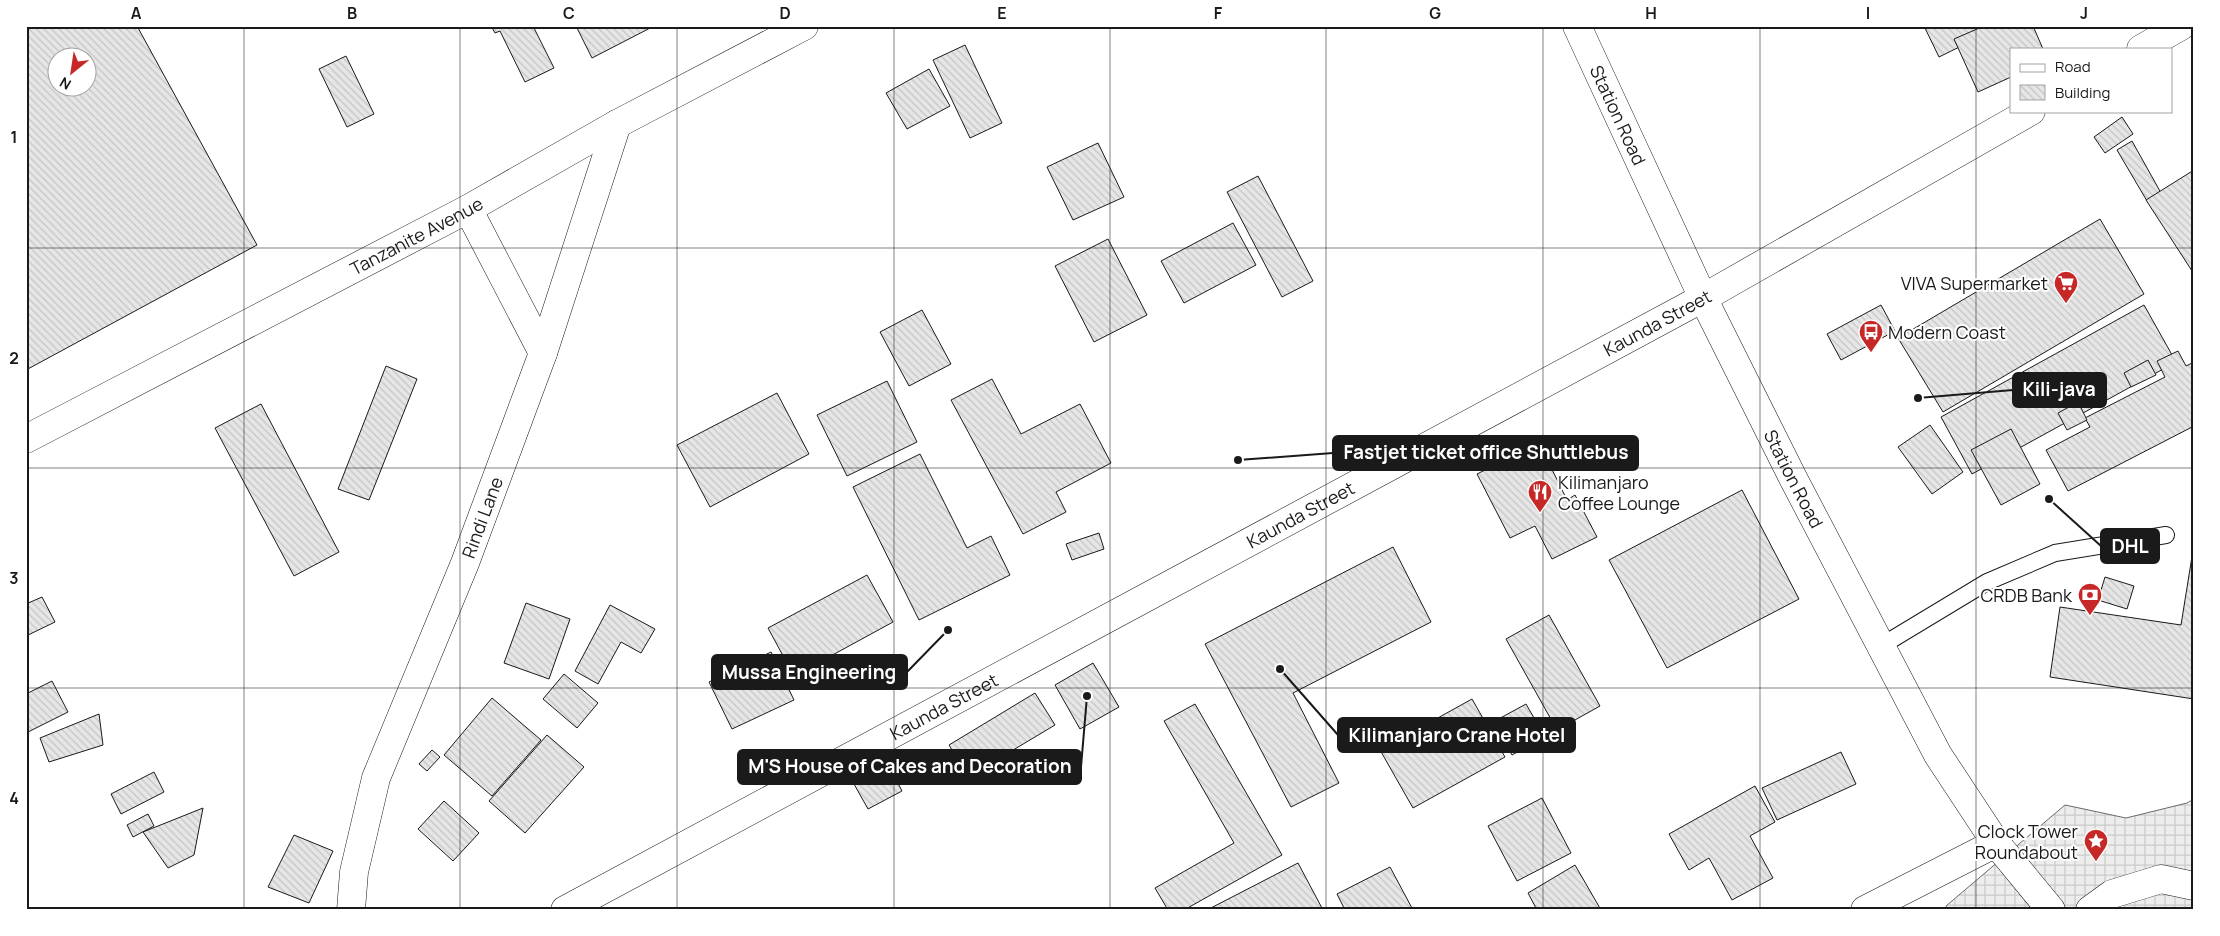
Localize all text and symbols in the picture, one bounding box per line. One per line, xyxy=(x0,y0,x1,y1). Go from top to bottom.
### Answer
text: A xyxy=(131,2,142,24)
text: B xyxy=(347,2,357,24)
text: C xyxy=(563,2,575,24)
text: D xyxy=(779,2,791,24)
text: E xyxy=(997,2,1007,24)
text: F xyxy=(1214,2,1223,24)
text: G xyxy=(1429,2,1441,24)
text: H xyxy=(1645,2,1657,24)
text: I xyxy=(1866,2,1870,24)
text: J xyxy=(2080,2,2088,24)
north arrow xyxy=(48,48,98,98)
legend xyxy=(2010,48,2172,112)
text: Road xyxy=(2055,56,2091,77)
street label: Station Road xyxy=(1585,61,1652,169)
text: N xyxy=(56,73,74,94)
text: Building xyxy=(2055,82,2110,103)
text: 1 xyxy=(10,126,18,148)
street label: Tanzanite Avenue xyxy=(346,191,487,280)
supermarket icon: VIVA Supermarket xyxy=(2053,270,2079,304)
place label: VIVA Supermarket xyxy=(1901,271,2048,295)
street label: Kaunda Street xyxy=(1599,284,1715,361)
bus stop icon: Modern Coast xyxy=(1858,319,1884,353)
place label: Modern Coast xyxy=(1888,320,2006,344)
text: 2 xyxy=(9,347,19,369)
callout: Kili-java xyxy=(2013,373,2106,407)
text: Kili-java xyxy=(2022,376,2096,402)
street label: Station Road xyxy=(1759,425,1829,532)
callout: Fastjet ticket office Shuttlebus xyxy=(1333,436,1638,470)
text: Fastjet ticket office Shuttlebus xyxy=(1343,439,1629,465)
place label: Kilimanjaro Coffee Lounge xyxy=(1558,470,1680,515)
street label: Rindi Lane xyxy=(456,473,508,561)
street label: Kaunda Street xyxy=(1242,476,1359,553)
restaurant icon: Kilimanjaro Coffee Lounge xyxy=(1527,479,1553,513)
callout: DHL xyxy=(2101,529,2159,563)
text: DHL xyxy=(2111,533,2149,559)
text: 3 xyxy=(9,567,19,589)
bank icon: CRDB Bank xyxy=(2077,582,2103,616)
place label: CRDB Bank xyxy=(1980,583,2073,607)
callout: Mussa Engineering xyxy=(712,655,907,689)
text: Mussa Engineering xyxy=(722,659,896,685)
street label: Kaunda Street xyxy=(886,668,1002,745)
callout: Kilimanjaro Crane Hotel xyxy=(1338,718,1575,752)
text: Kilimanjaro Crane Hotel xyxy=(1349,722,1565,748)
callout: M'S House of Cakes and Decoration xyxy=(738,750,1081,784)
text: M'S House of Cakes and Decoration xyxy=(748,753,1072,779)
text: 4 xyxy=(9,787,19,809)
place label: Clock Tower Roundabout xyxy=(1975,819,2078,864)
place icon: Clock Tower Roundabout xyxy=(2083,828,2109,862)

